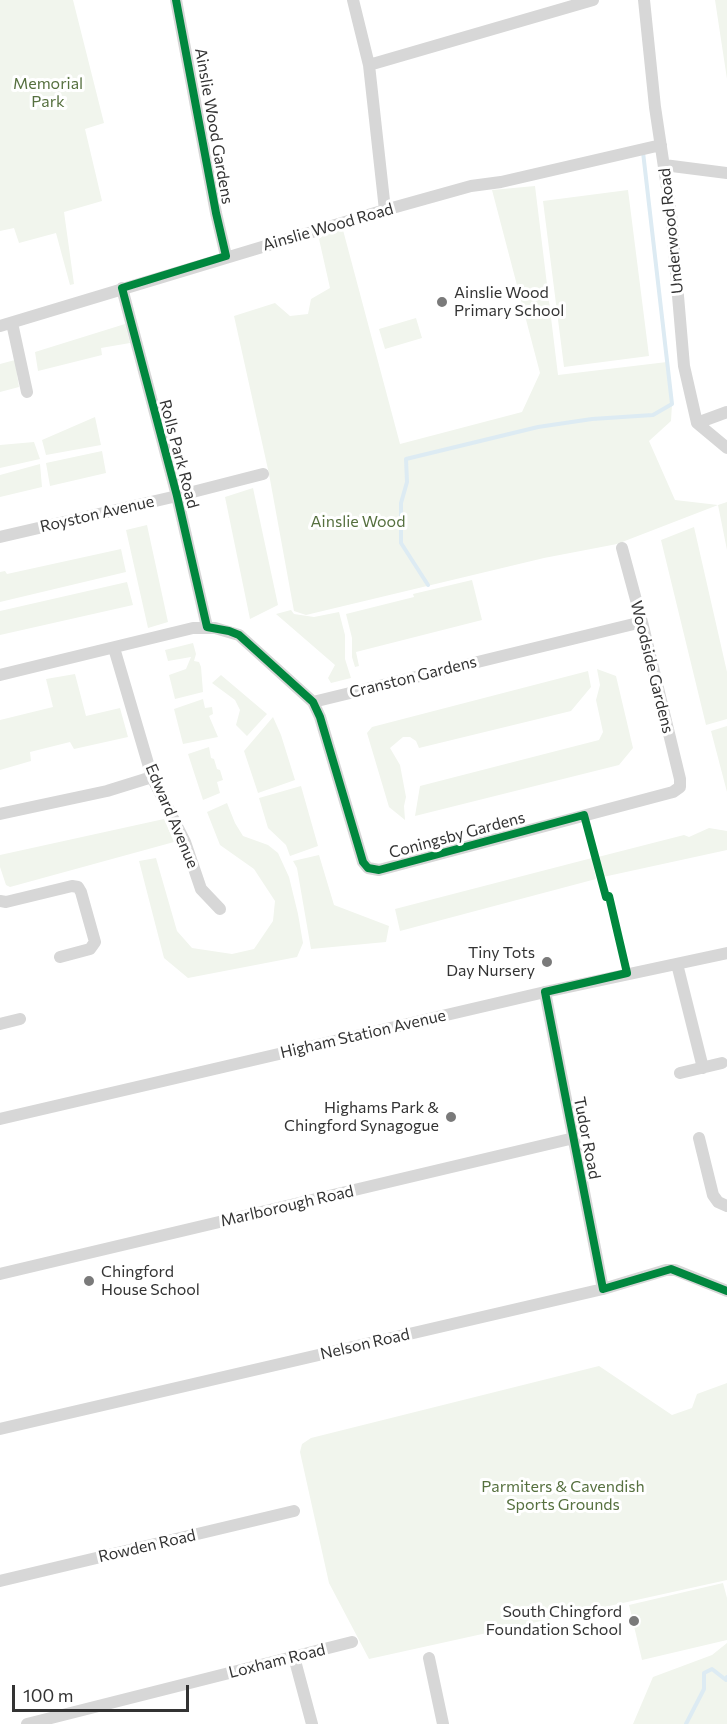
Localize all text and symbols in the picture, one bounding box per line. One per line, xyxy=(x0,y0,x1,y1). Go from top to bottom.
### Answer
street label: Ainslie Wood Gardens xyxy=(191,46,237,206)
park label: Memorial Park xyxy=(13,74,83,112)
street label: Underwood Road xyxy=(655,167,687,295)
street label: Ainslie Wood Road xyxy=(260,199,396,255)
place label: Ainslie Wood Primary School xyxy=(454,283,564,321)
marker: Ainslie Wood Primary School xyxy=(435,295,449,309)
street label: Rolls Park Road xyxy=(155,397,203,511)
street label: Royston Avenue xyxy=(38,492,156,536)
park label: Ainslie Wood xyxy=(311,512,405,532)
street label: Woodside Gardens xyxy=(626,599,678,735)
street label: Cranston Gardens xyxy=(347,652,479,702)
street label: Edward Avenue xyxy=(141,761,203,871)
street label: Coningsby Gardens xyxy=(387,808,527,862)
place label: Tiny Tots Day Nursery xyxy=(446,943,535,981)
marker: Tiny Tots Day Nursery xyxy=(540,955,554,969)
street label: Higham Station Avenue xyxy=(278,1006,448,1062)
street label: Tudor Road xyxy=(570,1095,604,1181)
place label: Highams Park & Chingford Synagogue xyxy=(284,1098,439,1136)
marker: Highams Park & Chingford Synagogue xyxy=(444,1110,458,1124)
street label: Marlborough Road xyxy=(219,1181,355,1231)
place label: Chingford House School xyxy=(101,1262,200,1300)
marker: Chingford House School xyxy=(82,1274,96,1288)
street label: Nelson Road xyxy=(319,1324,411,1364)
park label: Parmiters & Cavendish Sports Grounds xyxy=(481,1477,645,1515)
street label: Rowden Road xyxy=(96,1525,198,1567)
place label: South Chingford Foundation School xyxy=(486,1602,622,1640)
marker: South Chingford Foundation School xyxy=(627,1614,641,1628)
street label: Loxham Road xyxy=(227,1640,327,1682)
scale bar xyxy=(15,1673,192,1711)
text: 100 m xyxy=(23,1684,73,1706)

